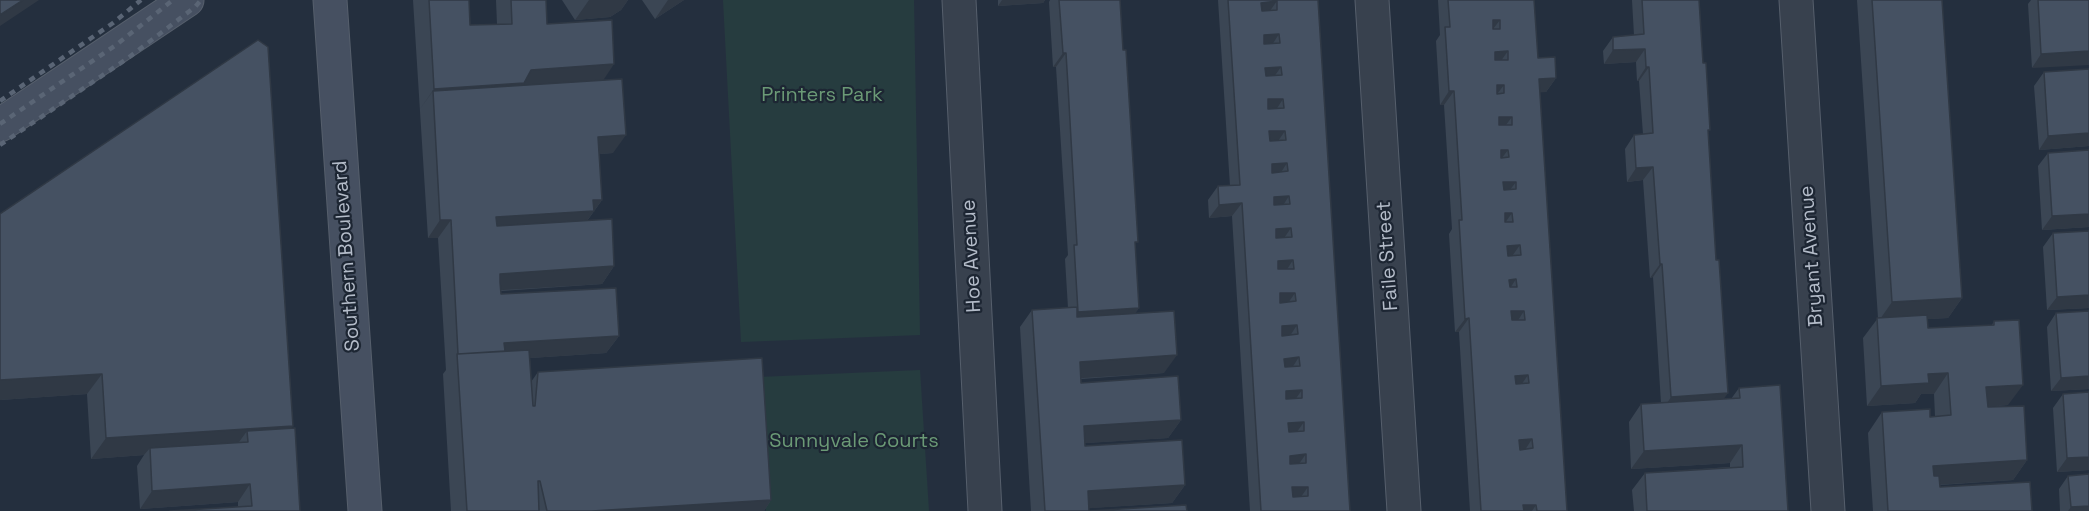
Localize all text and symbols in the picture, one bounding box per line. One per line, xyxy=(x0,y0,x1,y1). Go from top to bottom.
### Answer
park label: Printers Park xyxy=(761,84,883,108)
street label: Southern Boulevard xyxy=(328,160,366,352)
street label: Bryant Avenue xyxy=(1795,185,1829,327)
street label: Hoe Avenue xyxy=(957,199,987,313)
street label: Faile Street xyxy=(1372,200,1404,312)
park label: Sunnyvale Courts xyxy=(769,430,939,454)

